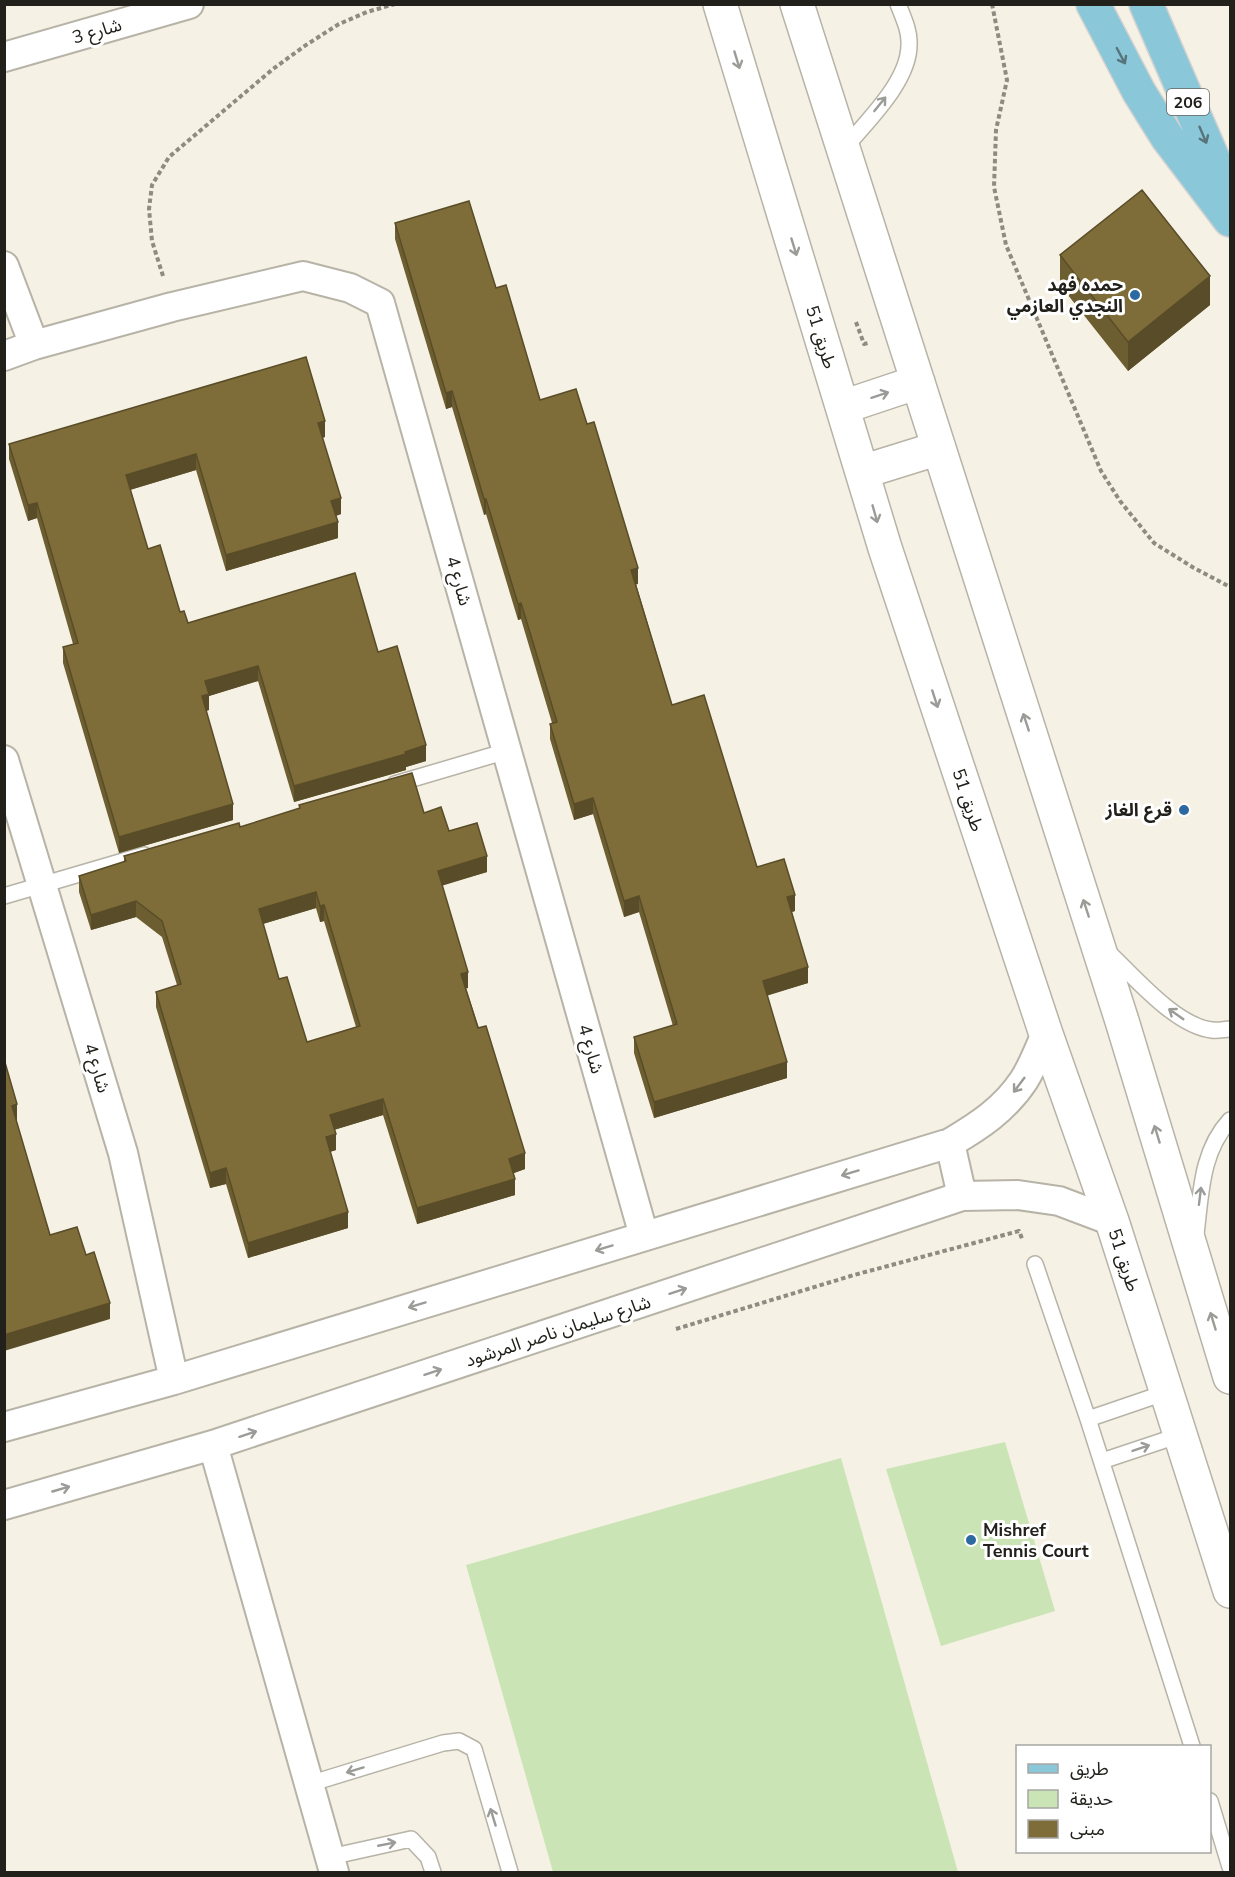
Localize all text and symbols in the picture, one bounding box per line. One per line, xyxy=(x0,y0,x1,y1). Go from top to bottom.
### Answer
street label: شارع 3 xyxy=(69,13,125,51)
one-way arrow xyxy=(1115,47,1127,64)
one-way arrow xyxy=(732,50,743,69)
road number: 206 xyxy=(1167,89,1209,115)
one-way arrow xyxy=(874,97,887,113)
one-way arrow xyxy=(1198,126,1209,144)
one-way arrow xyxy=(789,237,800,256)
place label: حمده فهد النجدي العازمي xyxy=(1007,273,1123,320)
marker: حمده فهد النجدي العازمي xyxy=(1128,288,1142,302)
street label: طريق 51 xyxy=(800,302,842,372)
one-way arrow xyxy=(870,389,889,400)
one-way arrow xyxy=(870,504,881,523)
street label: شارع 4 xyxy=(439,553,477,609)
one-way arrow xyxy=(930,690,941,709)
one-way arrow xyxy=(1020,713,1031,732)
street label: طريق 51 xyxy=(947,765,989,835)
place label: قرع الغاز xyxy=(1105,798,1172,823)
marker: قرع الغاز xyxy=(1177,803,1191,817)
one-way arrow xyxy=(1079,899,1090,918)
one-way arrow xyxy=(1168,1008,1184,1020)
street label: شارع 4 xyxy=(571,1021,609,1077)
street label: شارع 4 xyxy=(76,1040,116,1096)
one-way arrow xyxy=(1013,1077,1025,1093)
one-way arrow xyxy=(1151,1125,1162,1144)
one-way arrow xyxy=(841,1168,860,1179)
one-way arrow xyxy=(1195,1187,1206,1207)
street label: طريق 51 xyxy=(1103,1225,1145,1295)
one-way arrow xyxy=(594,1243,613,1254)
one-way arrow xyxy=(668,1284,687,1295)
street label: شارع سليمان ناصر المرشود xyxy=(462,1290,654,1374)
one-way arrow xyxy=(408,1300,427,1311)
one-way arrow xyxy=(1207,1312,1218,1331)
one-way arrow xyxy=(423,1366,442,1377)
one-way arrow xyxy=(238,1427,257,1438)
one-way arrow xyxy=(1131,1442,1150,1453)
one-way arrow xyxy=(51,1483,70,1494)
place label: Mishref Tennis Court xyxy=(983,1518,1089,1563)
marker: Mishref Tennis Court xyxy=(964,1533,978,1547)
legend xyxy=(1016,1745,1211,1853)
text: طريق xyxy=(1070,1757,1109,1781)
one-way arrow xyxy=(346,1765,365,1776)
text: حديقة xyxy=(1070,1787,1113,1811)
one-way arrow xyxy=(487,1808,498,1827)
text: مبنى xyxy=(1070,1817,1105,1841)
one-way arrow xyxy=(377,1837,396,1849)

